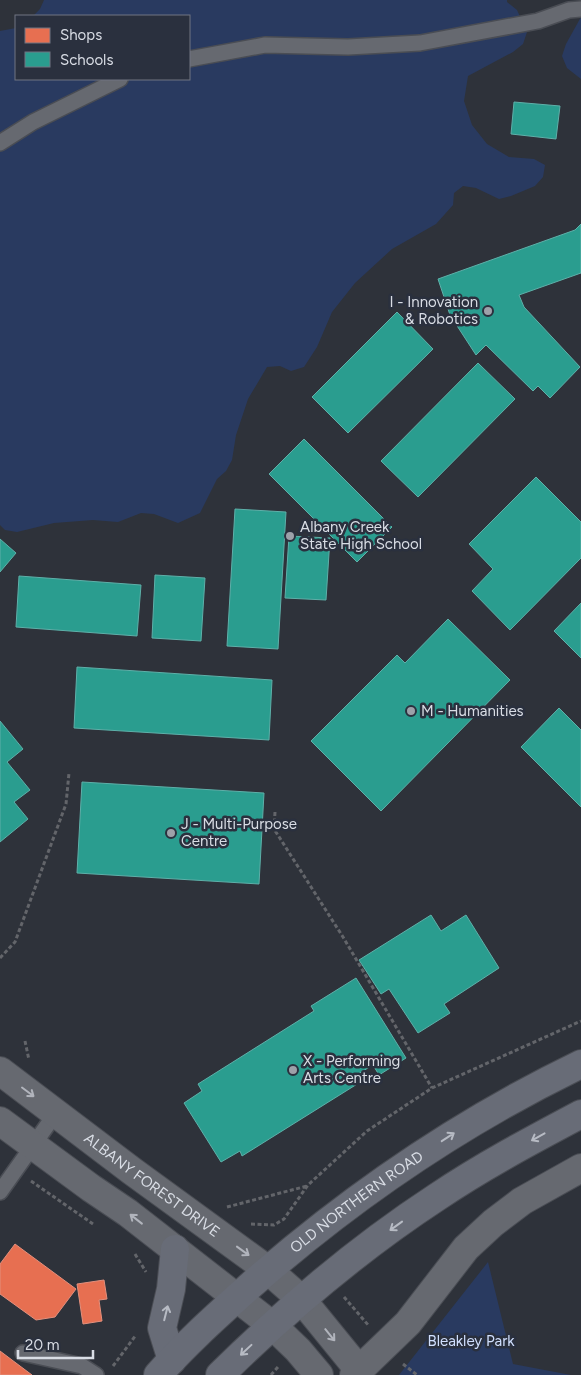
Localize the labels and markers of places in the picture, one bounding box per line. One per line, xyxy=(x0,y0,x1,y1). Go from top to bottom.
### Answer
place label: I - Innovation & Robotics xyxy=(389,293,478,328)
marker: I - Innovation & Robotics xyxy=(482,305,494,317)
place label: Albany Creek State High School xyxy=(300,518,422,553)
marker: Albany Creek State High School xyxy=(284,530,296,542)
place label: M - Humanities xyxy=(421,702,524,720)
marker: M - Humanities xyxy=(405,705,417,717)
place label: J - Multi-Purpose Centre xyxy=(181,815,297,850)
marker: J - Multi-Purpose Centre xyxy=(165,827,177,839)
place label: X - Performing Arts Centre xyxy=(303,1052,400,1087)
marker: X - Performing Arts Centre xyxy=(287,1064,299,1076)

